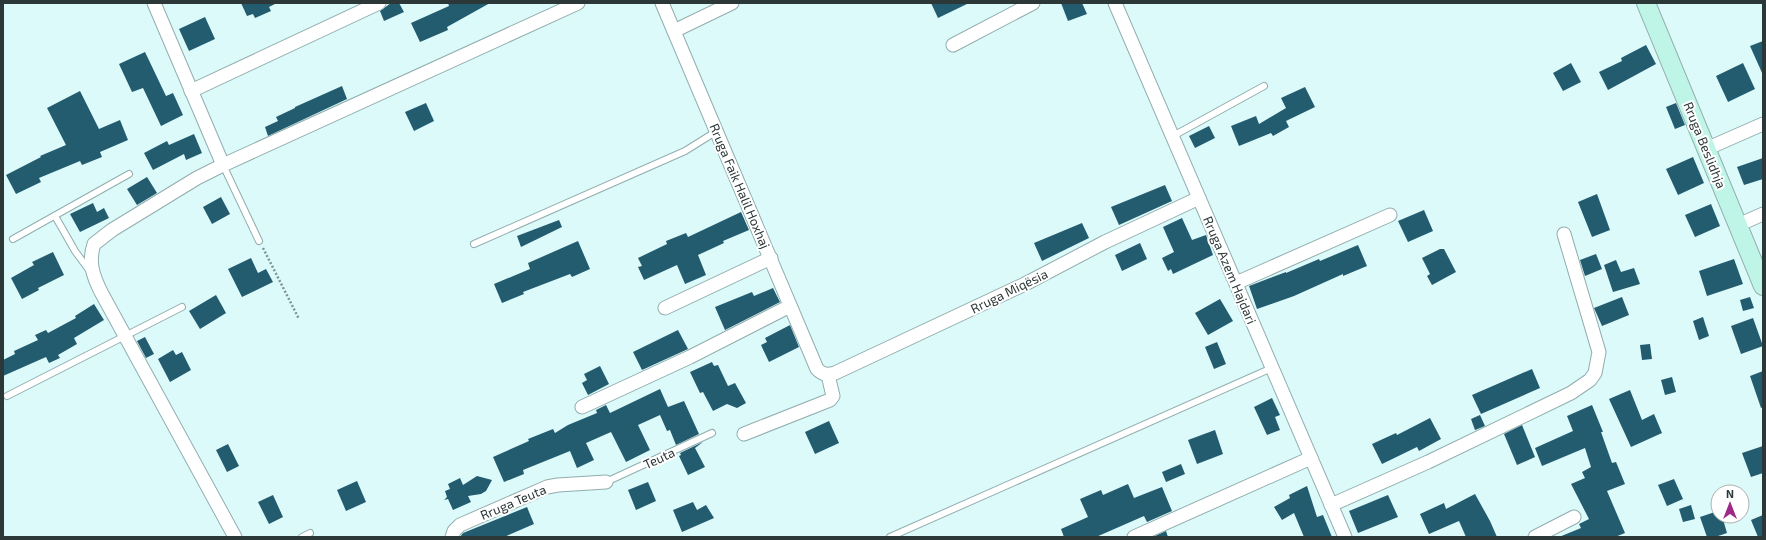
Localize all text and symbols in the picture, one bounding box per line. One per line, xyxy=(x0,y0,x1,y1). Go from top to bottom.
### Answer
street label: Rruga Beslidhja xyxy=(1680,99,1730,191)
street label: Rruga Faik Halil Hoxhaj xyxy=(706,121,774,251)
street label: Rruga Azem Hajdari xyxy=(1200,214,1260,326)
street label: Rruga Miqësia xyxy=(968,265,1050,317)
street label: Teuta xyxy=(641,444,677,472)
street label: Rruga Teuta xyxy=(478,481,548,523)
north arrow xyxy=(1710,484,1750,524)
text: N xyxy=(1726,487,1734,500)

